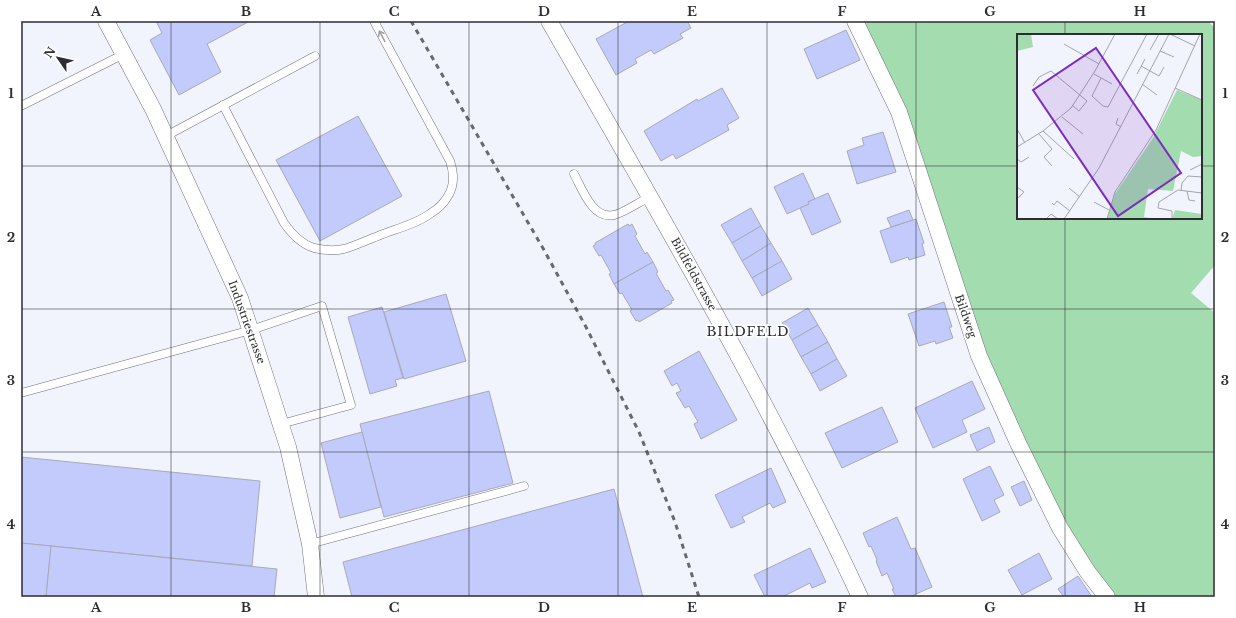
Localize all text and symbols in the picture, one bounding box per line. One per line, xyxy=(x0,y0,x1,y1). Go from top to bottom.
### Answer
text: A xyxy=(90,3,102,20)
text: B xyxy=(241,3,251,20)
text: C xyxy=(389,3,400,20)
text: D xyxy=(538,3,550,20)
text: E xyxy=(687,3,697,20)
text: F xyxy=(838,3,847,20)
text: G xyxy=(984,3,996,20)
text: H xyxy=(1134,3,1146,20)
one-way arrow xyxy=(378,31,385,43)
inset map xyxy=(1017,34,1202,219)
north arrow xyxy=(38,38,78,78)
text: N xyxy=(41,44,59,61)
text: 1 xyxy=(8,85,14,102)
text: 1 xyxy=(1222,85,1228,102)
text: 2 xyxy=(7,229,15,246)
text: 2 xyxy=(1221,229,1229,246)
street label: Bildfeldstrasse xyxy=(668,235,720,313)
street label: Industriestrasse xyxy=(225,278,269,366)
street label: Bildweg xyxy=(952,292,980,340)
district label: BILDFELD xyxy=(706,323,790,340)
text: 3 xyxy=(7,372,15,389)
text: 3 xyxy=(1221,372,1229,389)
text: 4 xyxy=(7,516,16,533)
text: 4 xyxy=(1221,516,1230,533)
text: A xyxy=(90,599,102,616)
text: B xyxy=(241,599,251,616)
text: C xyxy=(389,599,400,616)
text: D xyxy=(538,599,550,616)
text: E xyxy=(687,599,697,616)
text: F xyxy=(838,599,847,616)
text: G xyxy=(984,599,996,616)
text: H xyxy=(1134,599,1146,616)

